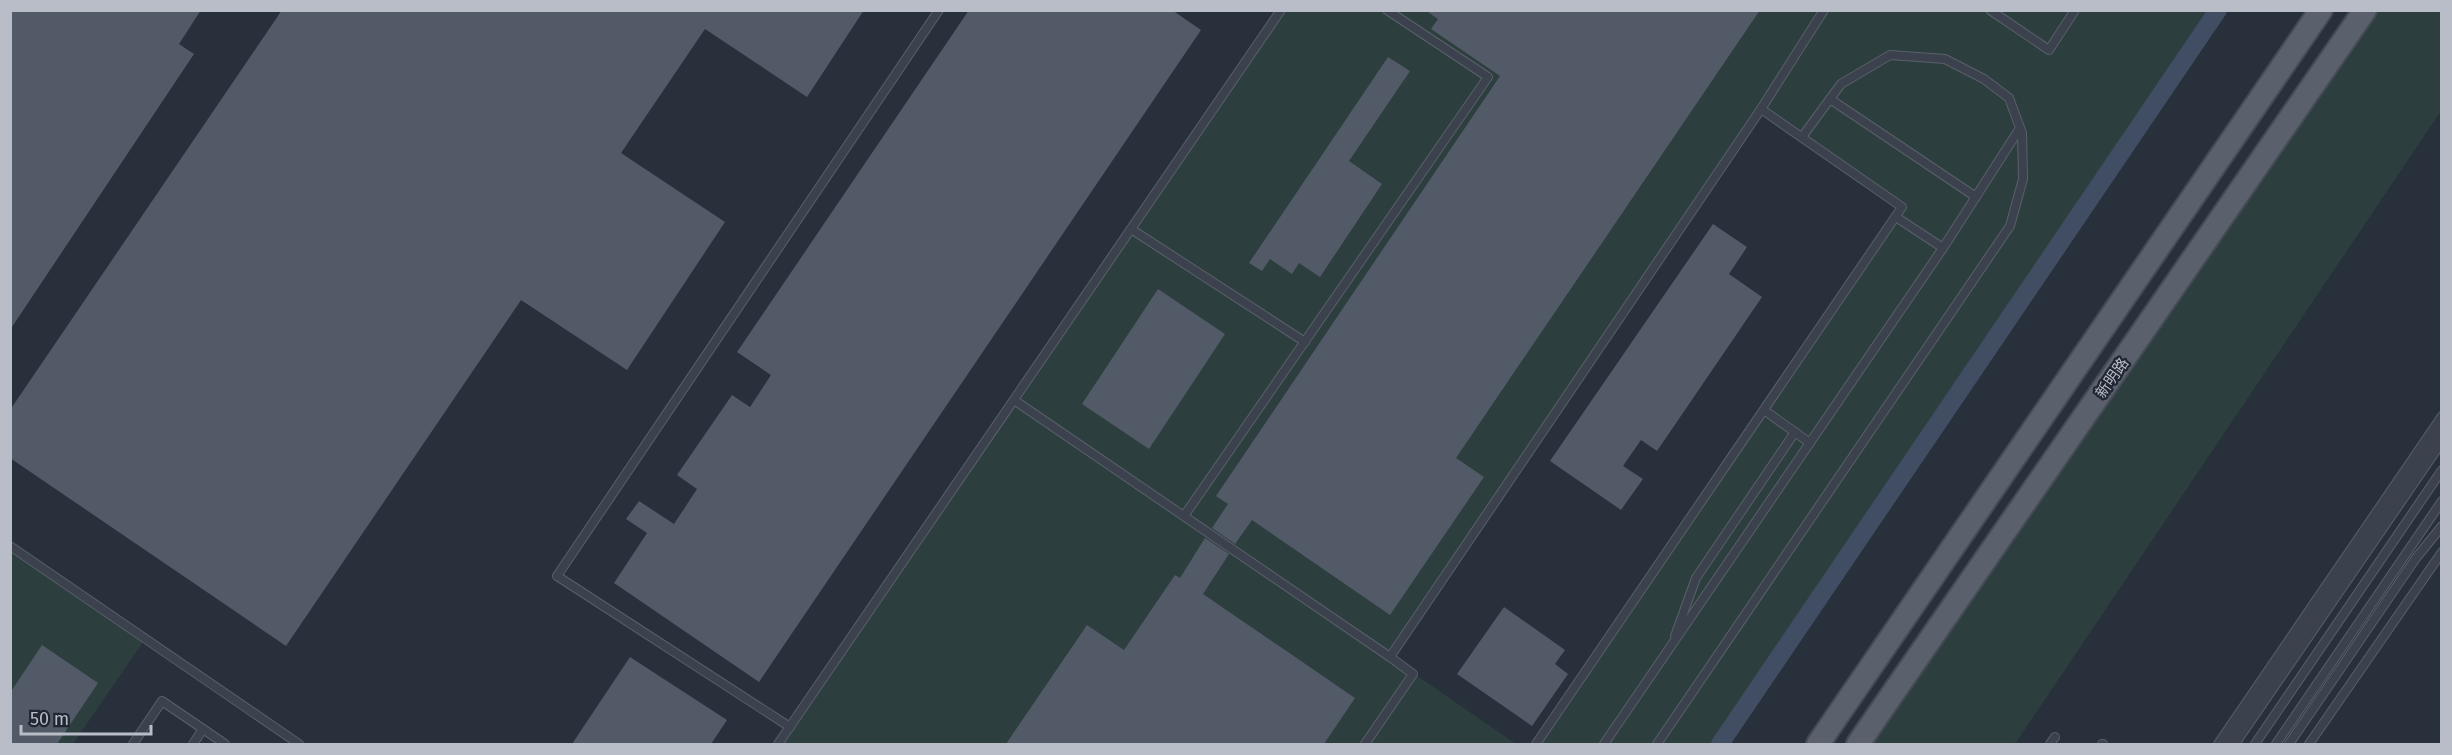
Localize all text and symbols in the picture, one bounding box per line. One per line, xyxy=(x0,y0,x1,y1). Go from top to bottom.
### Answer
street label: 新明路 xyxy=(2092,354,2132,402)
scale bar xyxy=(21,698,152,736)
text: 50 m xyxy=(30,708,69,730)

